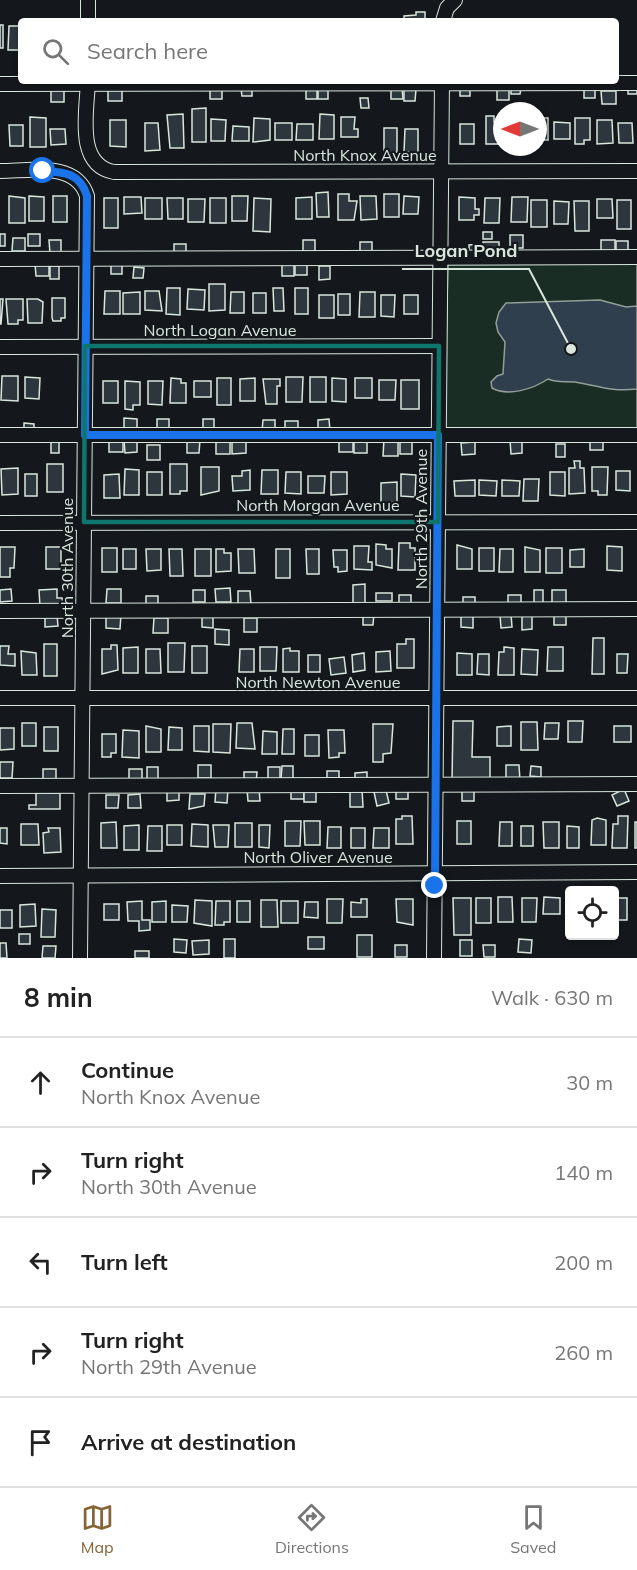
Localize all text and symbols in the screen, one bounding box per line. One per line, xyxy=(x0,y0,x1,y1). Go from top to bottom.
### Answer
search box xyxy=(18,18,619,84)
icon: search xyxy=(39,35,72,68)
text: Search here xyxy=(87,37,208,65)
north arrow xyxy=(493,102,547,156)
street label: North Knox Avenue xyxy=(293,145,437,165)
route start xyxy=(29,157,55,183)
callout: Logan Pond xyxy=(402,233,529,269)
text: Logan Pond xyxy=(415,239,518,262)
street label: North Logan Avenue xyxy=(144,320,296,340)
street label: North 29th Avenue xyxy=(411,449,431,589)
street label: North Morgan Avenue xyxy=(236,495,400,515)
street label: North 30th Avenue xyxy=(57,498,77,638)
street label: North Newton Avenue xyxy=(235,672,401,692)
street label: North Oliver Avenue xyxy=(243,847,393,867)
route end xyxy=(421,872,447,898)
map controls xyxy=(565,886,619,940)
button: locate xyxy=(565,886,619,940)
text: 8 min xyxy=(24,981,93,1014)
text: Walk · 630 m xyxy=(491,985,613,1010)
text: Continue xyxy=(81,1056,174,1084)
icon: ahead xyxy=(24,1066,57,1099)
text: 30 m xyxy=(566,1070,613,1095)
text: North Knox Avenue xyxy=(81,1084,260,1109)
text: Turn right xyxy=(81,1146,184,1174)
icon: right xyxy=(24,1156,57,1189)
text: 140 m xyxy=(554,1160,613,1185)
text: North 30th Avenue xyxy=(81,1174,257,1199)
icon: left xyxy=(24,1246,57,1279)
text: Turn left xyxy=(81,1248,168,1276)
text: 200 m xyxy=(554,1250,613,1275)
text: Turn right xyxy=(81,1326,184,1354)
icon: right xyxy=(24,1336,57,1369)
text: 260 m xyxy=(554,1340,613,1365)
text: North 29th Avenue xyxy=(81,1354,257,1379)
icon: arrive xyxy=(24,1426,57,1459)
text: Arrive at destination xyxy=(81,1428,296,1456)
tab: Map xyxy=(81,1501,114,1557)
tab: Directions xyxy=(275,1501,349,1557)
tab: Saved xyxy=(510,1501,556,1557)

